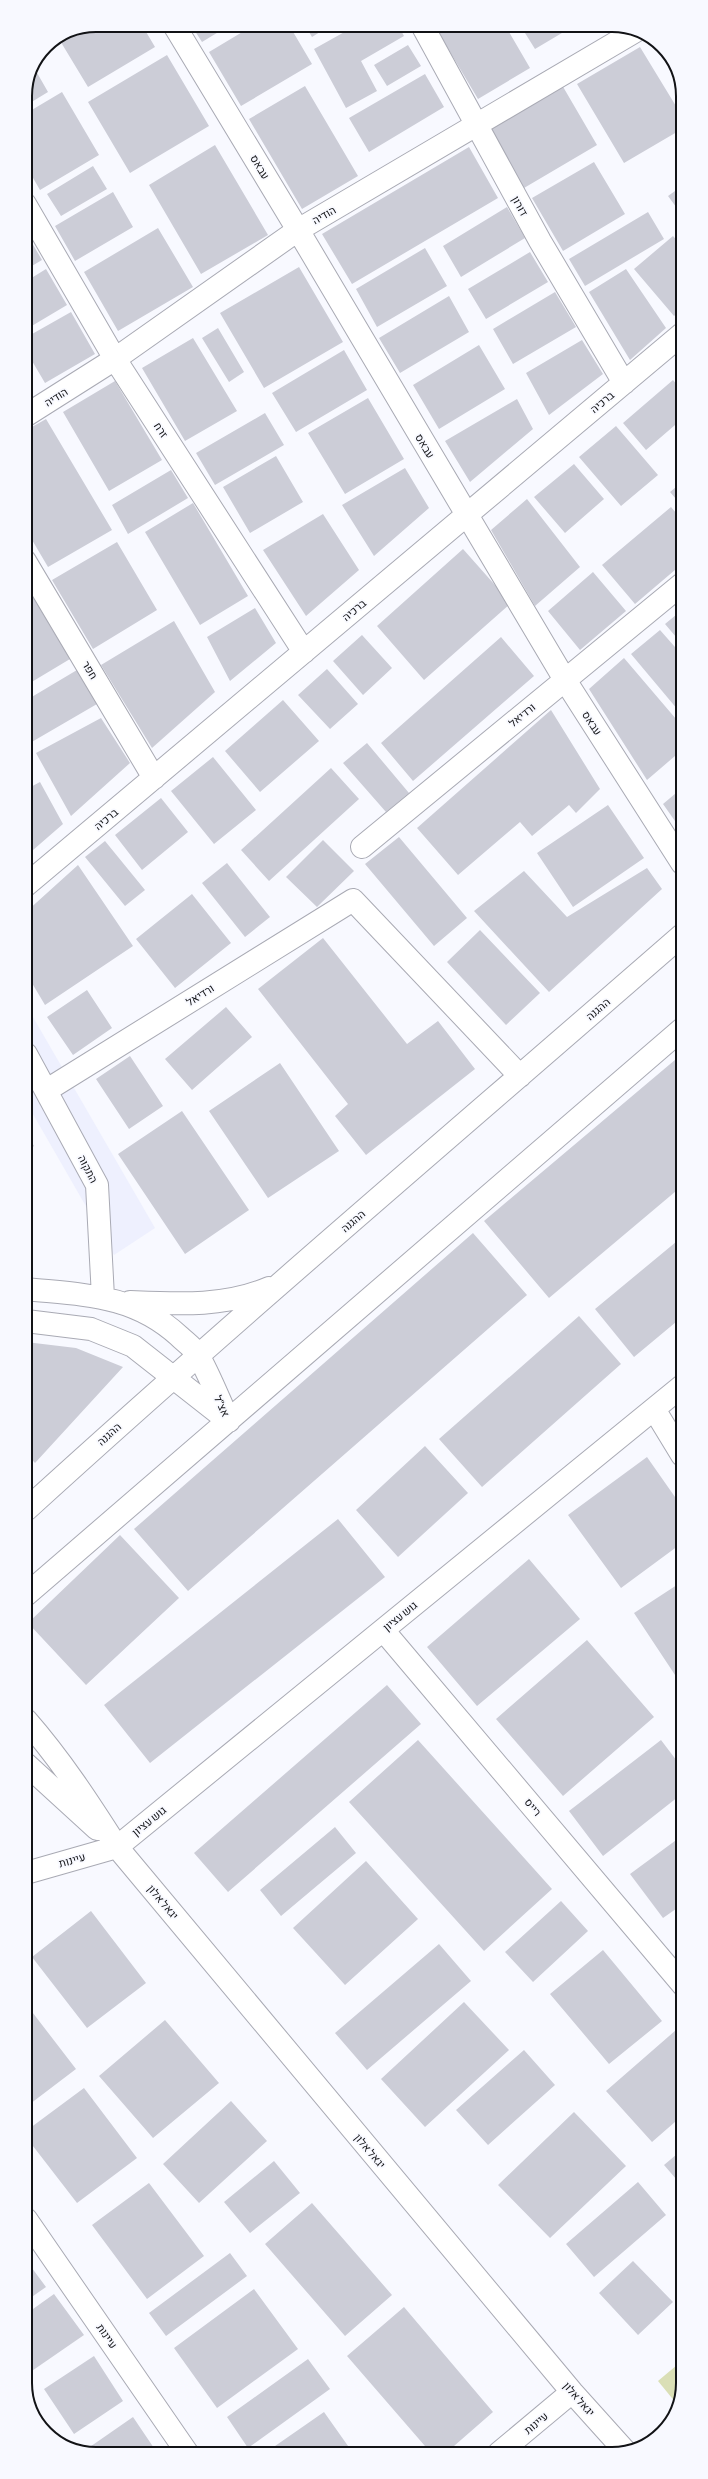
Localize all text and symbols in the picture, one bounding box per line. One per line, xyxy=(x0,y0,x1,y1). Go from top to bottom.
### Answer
street label: עבאס xyxy=(248,153,272,181)
street label: דורון xyxy=(510,194,530,218)
street label: הודיה xyxy=(310,203,338,227)
street label: הודיה xyxy=(42,385,70,409)
street label: ברכיה xyxy=(588,389,616,415)
street label: זרח xyxy=(152,420,170,440)
street label: עבאס xyxy=(413,432,437,460)
street label: ברכיה xyxy=(340,597,368,623)
street label: חפר xyxy=(80,659,100,681)
street label: ורדיאל xyxy=(506,701,538,729)
street label: עבאס xyxy=(580,709,604,737)
street label: ברכיה xyxy=(92,806,120,832)
street label: ורדיאל xyxy=(184,982,216,1008)
street label: ההגנה xyxy=(584,995,612,1023)
street label: התקוה xyxy=(76,1153,100,1185)
street label: ההגנה xyxy=(339,1207,367,1235)
street label: אצ"ל xyxy=(212,1393,232,1419)
street label: ההגנה xyxy=(95,1420,123,1448)
street label: גוש עציון xyxy=(381,1599,419,1633)
street label: רייס xyxy=(522,1796,544,1818)
street label: גוש עציון xyxy=(130,1804,168,1838)
street label: עיינות xyxy=(57,1850,87,1870)
street label: יגאל אלון xyxy=(145,1882,181,1922)
street label: יגאל אלון xyxy=(352,2131,388,2171)
street label: עיינות xyxy=(94,2321,120,2351)
street label: יגאל אלון xyxy=(561,2380,597,2418)
street label: עיינות xyxy=(522,2410,550,2436)

